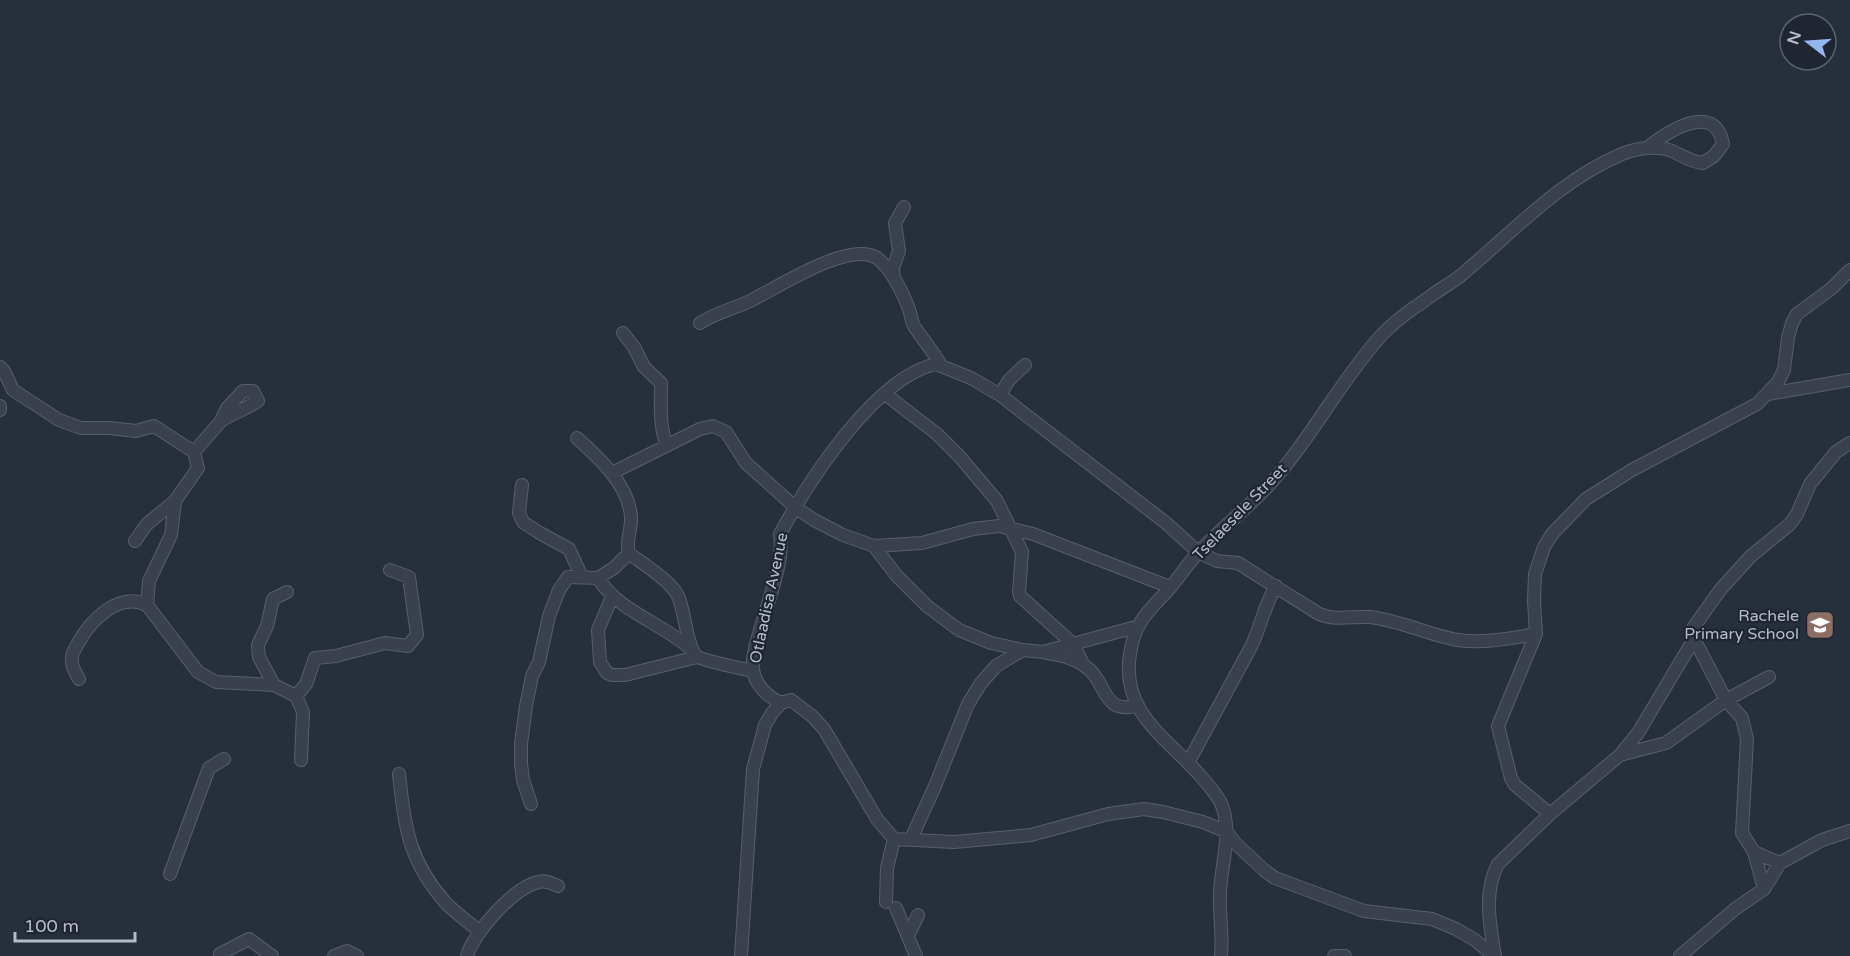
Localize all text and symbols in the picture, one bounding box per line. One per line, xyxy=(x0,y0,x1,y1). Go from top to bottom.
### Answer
north arrow xyxy=(1778,12,1838,72)
text: N xyxy=(1783,29,1806,47)
street label: Tselaesele Street xyxy=(1189,459,1291,565)
street label: Otlaadisa Avenue xyxy=(745,531,793,665)
place label: Rachele Primary School xyxy=(1684,606,1799,644)
school or university icon: Rachele Primary School xyxy=(1804,609,1836,641)
scale bar xyxy=(15,905,135,943)
text: 100 m xyxy=(24,915,79,937)

